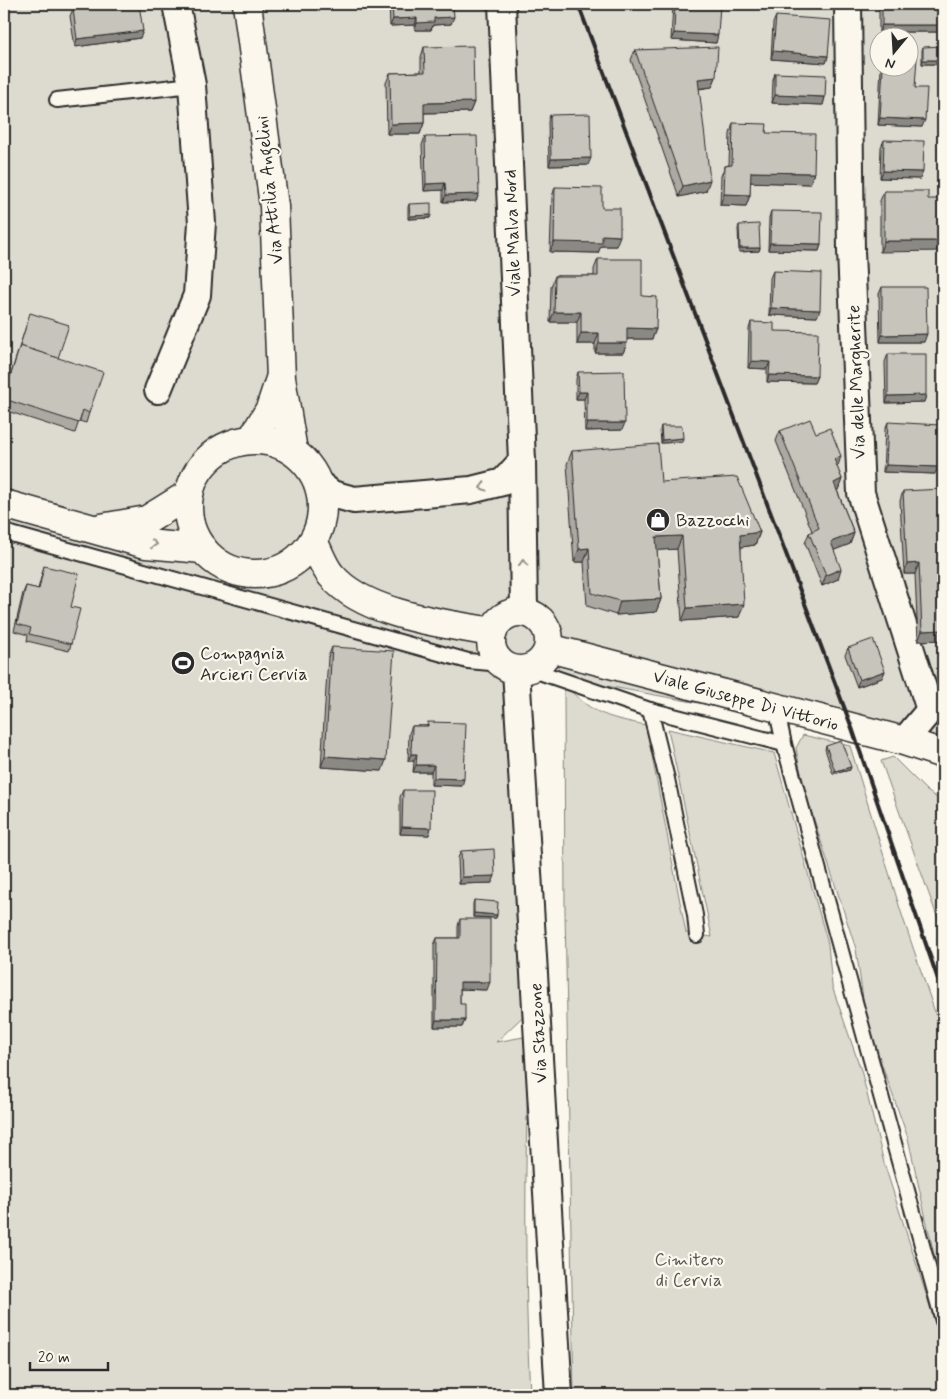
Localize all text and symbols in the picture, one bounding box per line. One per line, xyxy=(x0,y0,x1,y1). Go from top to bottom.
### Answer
north arrow xyxy=(870,28,920,78)
text: N xyxy=(883,53,898,73)
street label: Via Attilia Angelini xyxy=(250,114,292,265)
street label: Viale Malva Nord xyxy=(499,169,527,297)
street label: Via delle Margherite xyxy=(842,304,873,460)
one-way arrow xyxy=(478,481,487,492)
shop icon: Bazzocchi xyxy=(645,507,671,533)
place label: Bazzocchi xyxy=(676,509,749,533)
one-way arrow xyxy=(150,539,158,550)
one-way arrow xyxy=(518,559,528,567)
place label: Compagnia Arcieri Cervia xyxy=(200,642,308,687)
sports icon: Compagnia Arcieri Cervia xyxy=(170,650,196,676)
street label: Viale Giuseppe Di Vittorio xyxy=(650,665,841,737)
street label: Via Stazzone xyxy=(524,982,554,1084)
park label: Cimitero di Cervia xyxy=(654,1248,724,1293)
scale bar xyxy=(30,1339,108,1371)
text: 20 m xyxy=(38,1348,70,1368)

